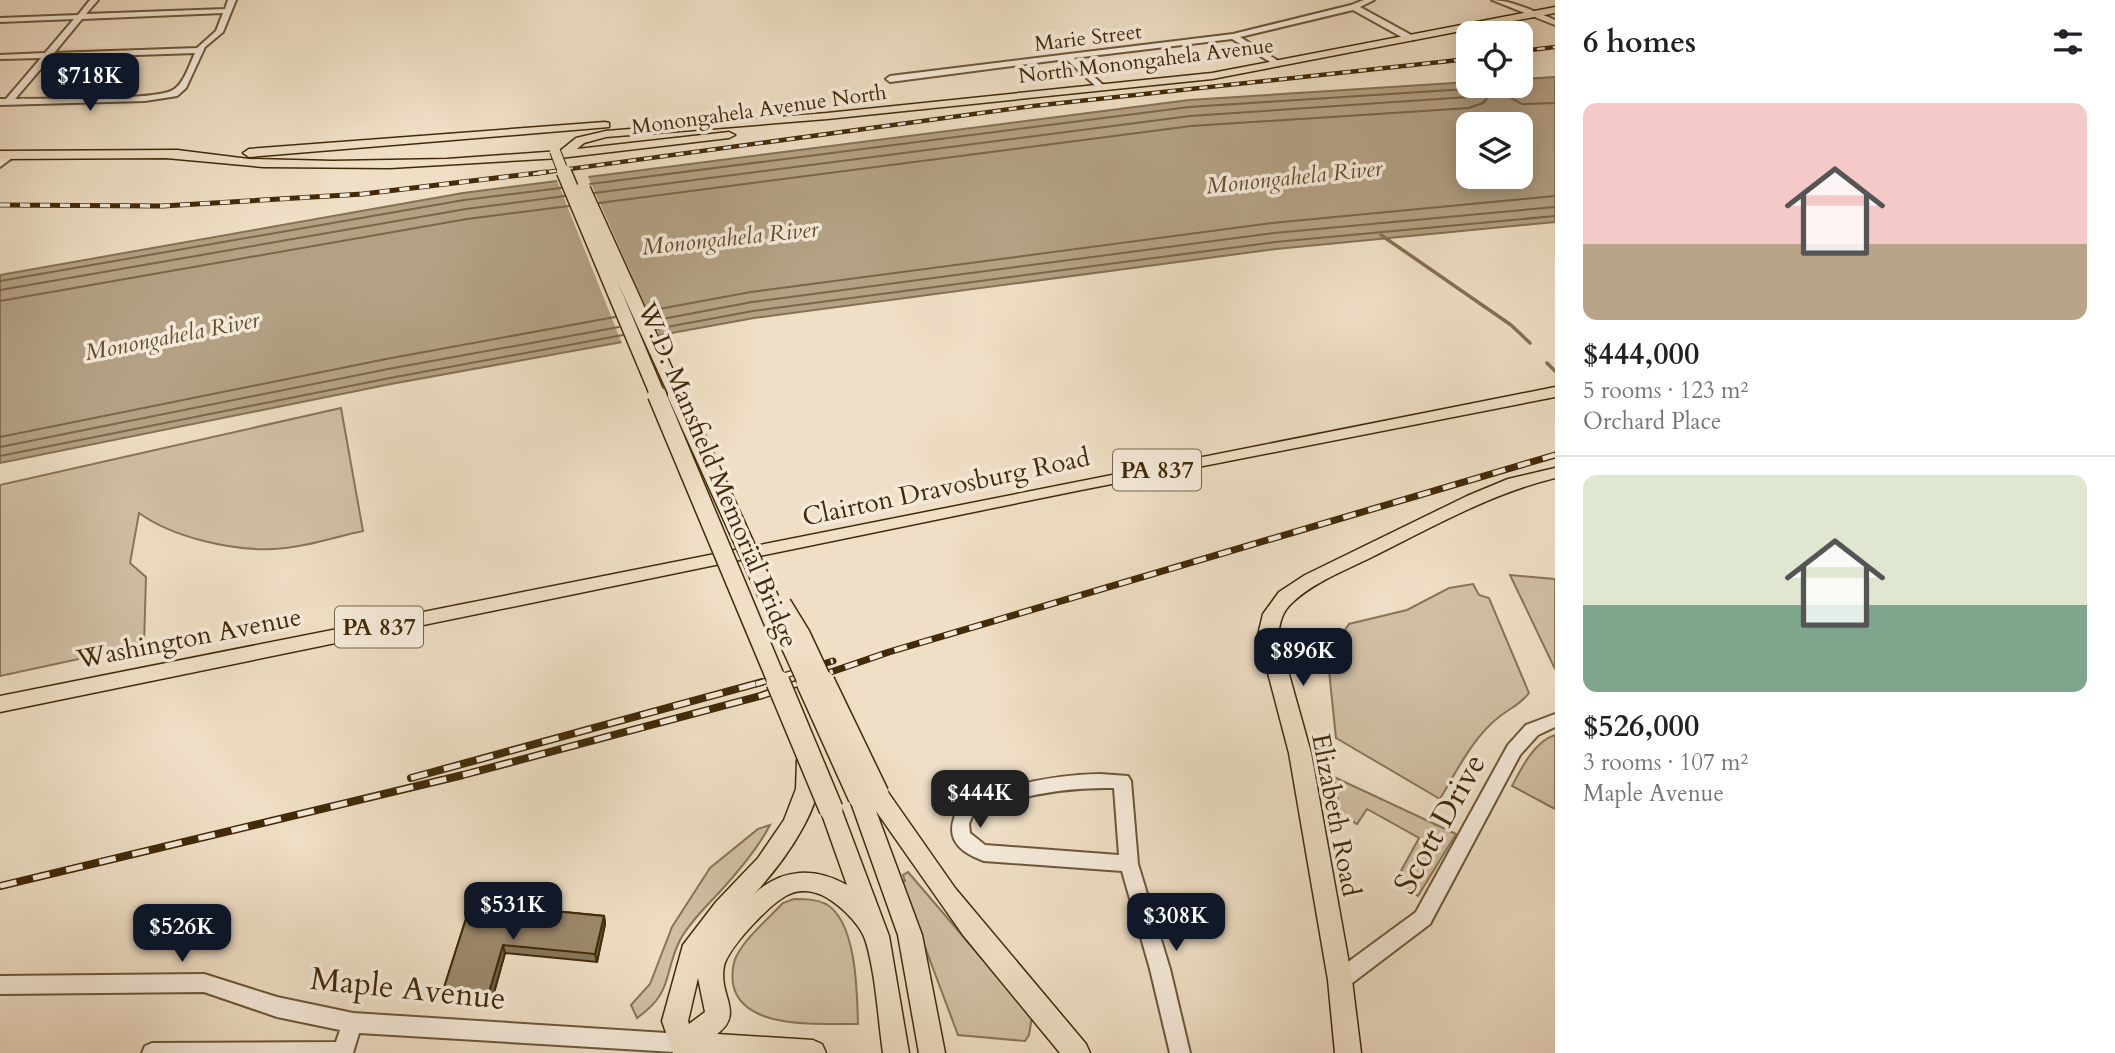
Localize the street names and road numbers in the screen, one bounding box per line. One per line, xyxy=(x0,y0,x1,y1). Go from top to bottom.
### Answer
street label: Marie Street xyxy=(1033,17,1144,59)
street label: North Monongahela Avenue xyxy=(1017,31,1275,91)
street label: Monongahela Avenue North xyxy=(630,78,889,142)
street label: W.D. Mansfield Memorial Bridge xyxy=(629,296,807,653)
street label: Clairton Dravosburg Road xyxy=(799,439,1093,535)
road number: PA 837 xyxy=(1113,449,1201,490)
street label: Washington Avenue xyxy=(73,599,304,677)
road number: PA 837 xyxy=(335,606,423,648)
street label: Elizabeth Road xyxy=(1303,731,1369,900)
street label: Scott Drive xyxy=(1383,746,1497,902)
street label: Maple Avenue xyxy=(308,957,508,1021)

